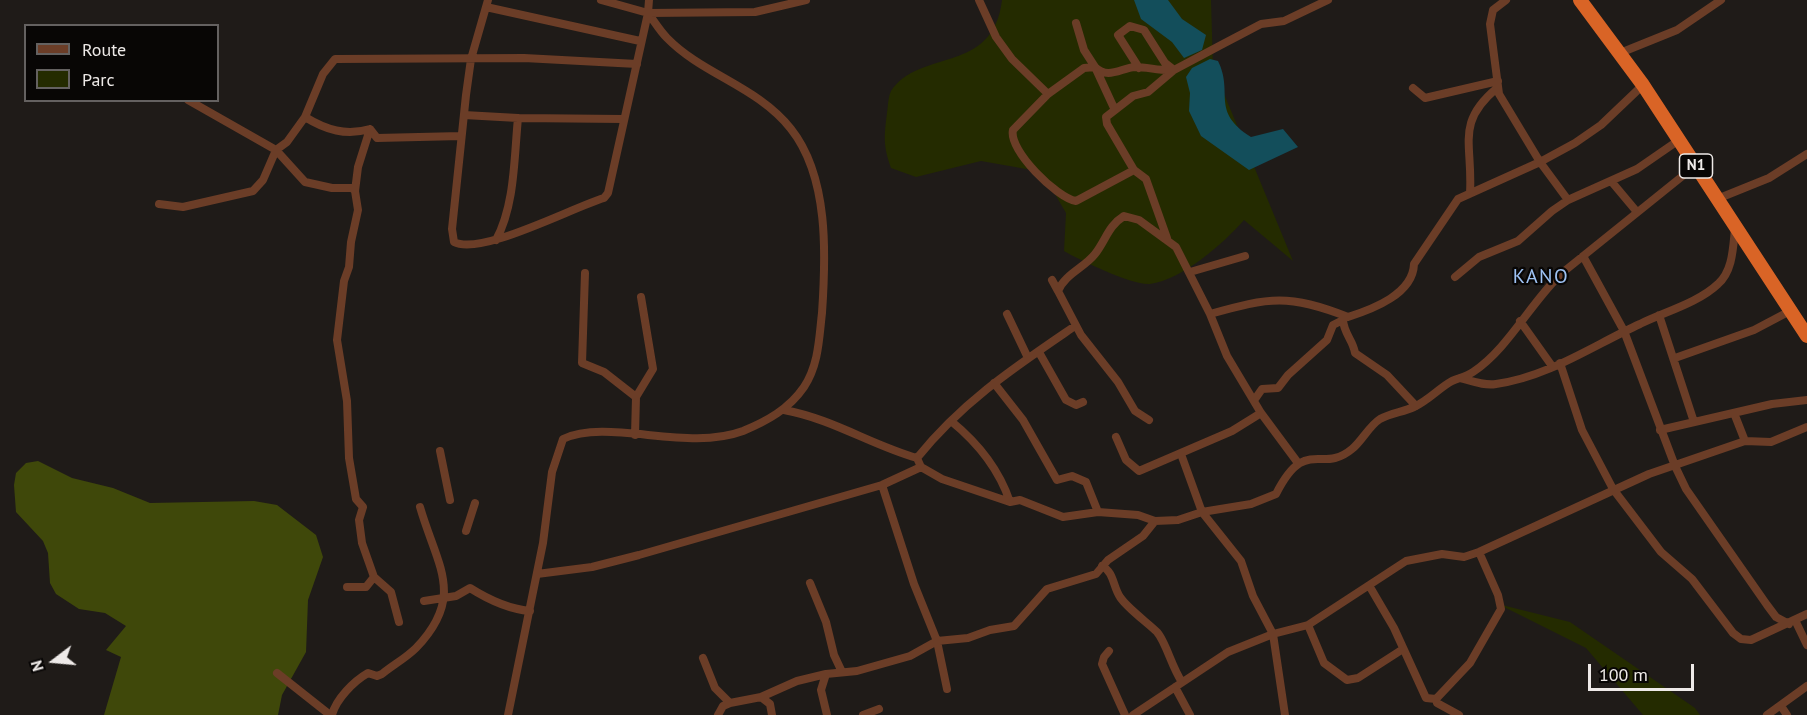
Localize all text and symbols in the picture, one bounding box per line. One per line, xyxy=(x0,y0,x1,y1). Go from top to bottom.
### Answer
legend xyxy=(24,24,219,102)
text: Route xyxy=(82,38,126,61)
text: Parc xyxy=(82,68,115,91)
road number: N1 xyxy=(1680,154,1712,178)
district label: KANO xyxy=(1513,265,1569,289)
north arrow xyxy=(24,631,84,691)
scale bar xyxy=(1591,652,1698,690)
text: N xyxy=(26,658,48,674)
text: 100 m xyxy=(1599,663,1648,686)

